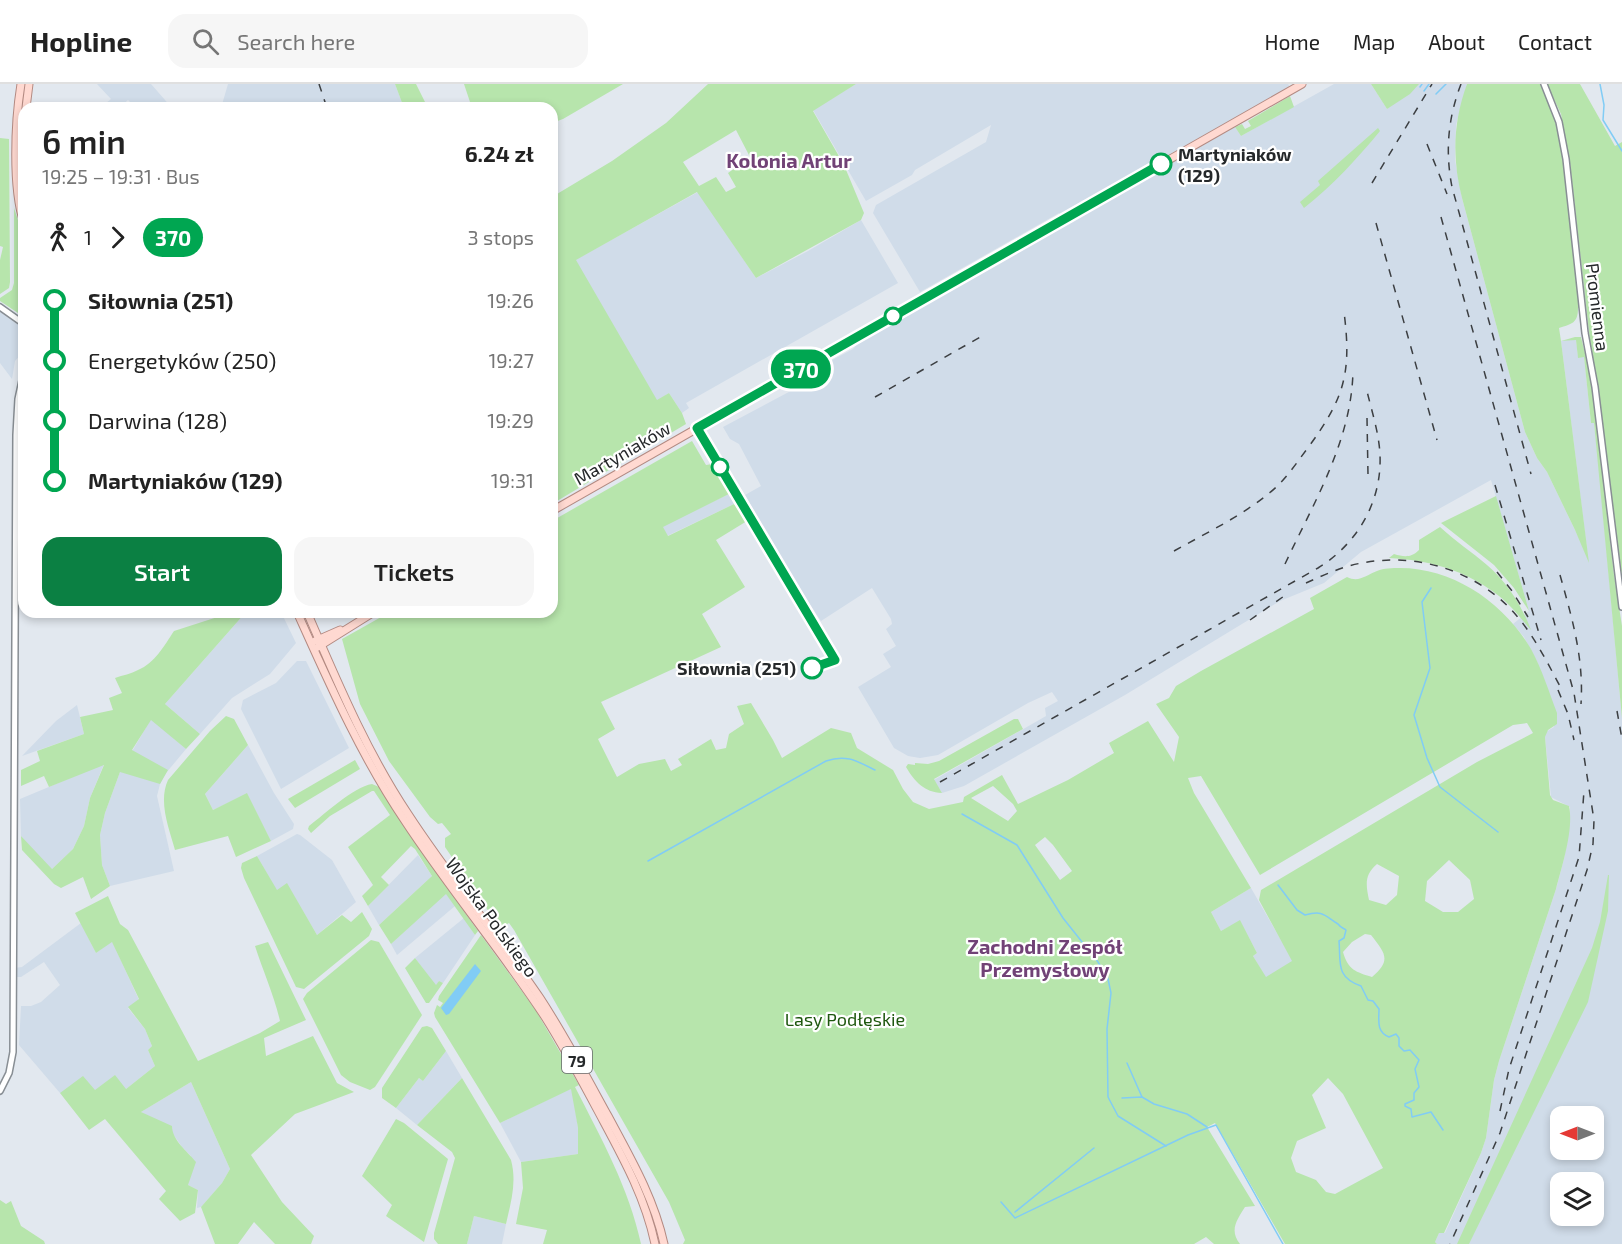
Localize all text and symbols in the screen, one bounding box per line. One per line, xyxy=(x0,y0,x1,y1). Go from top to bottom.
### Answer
search box xyxy=(168,14,588,68)
text: Hopline xyxy=(30,24,132,58)
icon: search xyxy=(189,25,222,58)
text: Search here xyxy=(237,28,355,54)
text: Home xyxy=(1264,29,1320,54)
text: Map xyxy=(1353,29,1395,54)
text: About xyxy=(1428,29,1485,54)
text: Contact xyxy=(1518,29,1592,54)
text: 6 min xyxy=(42,121,126,161)
text: 6.24 zł xyxy=(465,140,534,166)
place label: Martyniaków (129) xyxy=(1178,143,1292,186)
district label: Kolonia Artur xyxy=(726,148,852,172)
marker: Martyniaków (129) xyxy=(1150,153,1172,175)
text: 19:25 – 19:31 · Bus xyxy=(42,164,200,188)
icon: walk xyxy=(42,221,75,254)
icon: forward xyxy=(101,221,134,254)
text: 1 xyxy=(84,225,92,249)
text: 370 xyxy=(155,225,191,250)
text: 3 stops xyxy=(468,225,534,249)
street label: Promienna xyxy=(1582,262,1614,352)
text: Siłownia (251) xyxy=(88,287,233,313)
text: 19:26 xyxy=(487,288,534,312)
unlabelled marker xyxy=(884,307,902,325)
text: Energetyków (250) xyxy=(88,347,276,373)
text: 19:27 xyxy=(488,348,534,372)
line badge: 370 xyxy=(766,350,836,388)
text: 370 xyxy=(783,357,819,382)
text: Darwina (128) xyxy=(88,407,227,433)
text: 19:29 xyxy=(487,408,534,432)
street label: Martyniaków xyxy=(570,416,674,490)
unlabelled marker xyxy=(711,458,729,476)
text: Martyniaków (129) xyxy=(88,467,283,493)
text: 19:31 xyxy=(491,468,534,492)
button: Start xyxy=(42,537,282,606)
button: Tickets xyxy=(294,537,534,606)
place label: Siłownia (251) xyxy=(677,657,796,679)
marker: Siłownia (251) xyxy=(801,657,823,679)
street label: Wojska Polskiego xyxy=(441,853,543,981)
district label: Zachodni Zespół Przemysłowy xyxy=(967,934,1123,982)
park label: Lasy Podłęskie xyxy=(785,1008,905,1030)
road number: 79 xyxy=(562,1047,592,1073)
north arrow xyxy=(1550,1106,1604,1160)
map controls xyxy=(1550,1106,1604,1226)
button: layers xyxy=(1550,1172,1604,1226)

